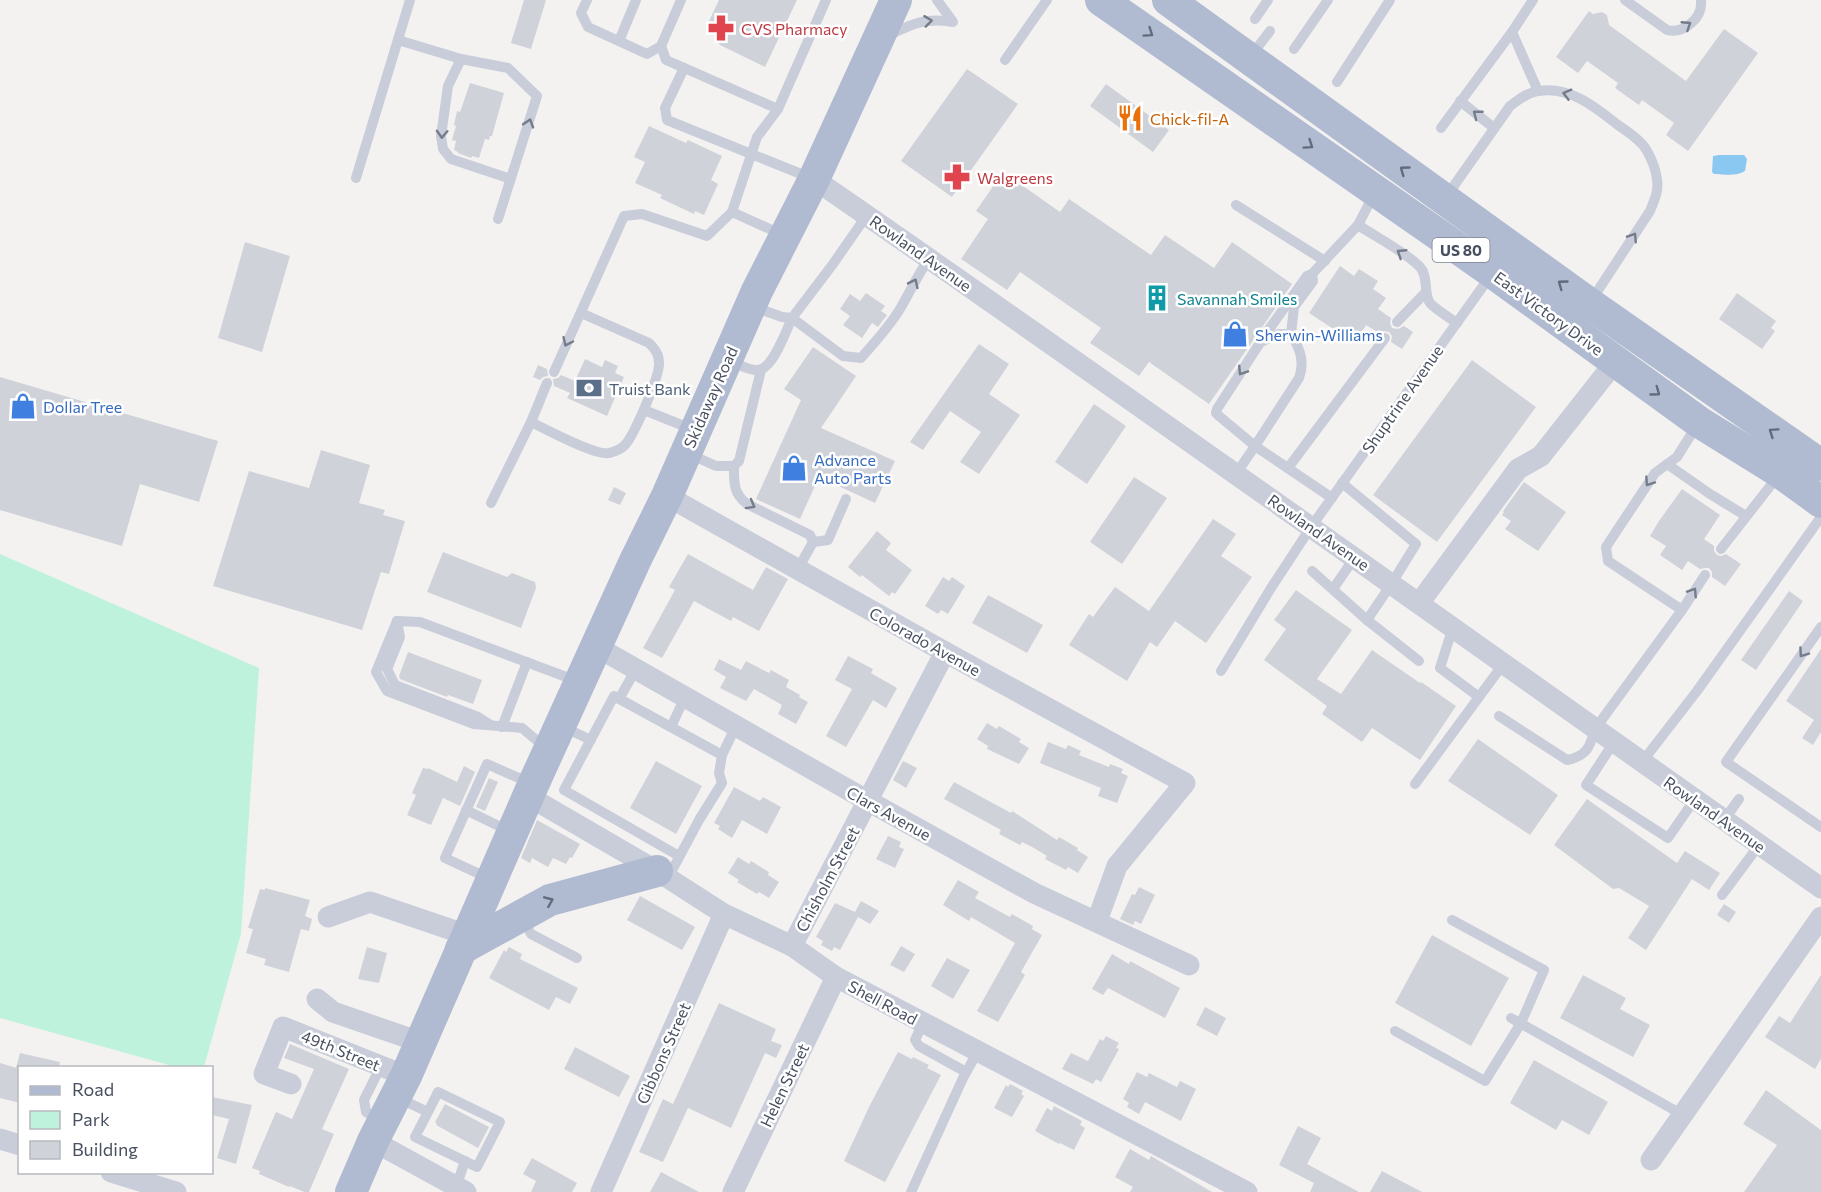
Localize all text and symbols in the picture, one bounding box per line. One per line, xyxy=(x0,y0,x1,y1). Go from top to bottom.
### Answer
pharmacy icon: CVS Pharmacy xyxy=(706,13,736,43)
one-way arrow xyxy=(923,15,932,28)
place label: CVS Pharmacy xyxy=(741,19,848,38)
one-way arrow xyxy=(1680,21,1691,32)
one-way arrow xyxy=(1142,26,1153,37)
one-way arrow xyxy=(1562,89,1572,101)
restaurant icon: Chick-fil-A xyxy=(1115,103,1145,133)
place label: Chick-fil-A xyxy=(1150,109,1229,128)
one-way arrow xyxy=(1473,111,1484,122)
one-way arrow xyxy=(521,118,534,129)
one-way arrow xyxy=(436,129,449,138)
one-way arrow xyxy=(1302,138,1313,149)
pharmacy icon: Walgreens xyxy=(942,162,972,192)
one-way arrow xyxy=(1399,166,1410,177)
place label: Walgreens xyxy=(977,168,1053,187)
street label: Rowland Avenue xyxy=(867,211,975,295)
one-way arrow xyxy=(1625,233,1637,243)
road number: US 80 xyxy=(1432,238,1490,262)
one-way arrow xyxy=(1397,248,1407,260)
street label: East Victory Drive xyxy=(1491,267,1607,359)
one-way arrow xyxy=(906,279,918,290)
one-way arrow xyxy=(1557,280,1568,291)
building icon: Savannah Smiles xyxy=(1142,283,1172,313)
place label: Savannah Smiles xyxy=(1177,289,1297,308)
shop icon: Sherwin-Williams xyxy=(1220,319,1250,349)
place label: Sherwin-Williams xyxy=(1255,325,1383,344)
one-way arrow xyxy=(563,336,575,347)
street label: Shuptrine Avenue xyxy=(1358,341,1446,457)
street label: Skidaway Road xyxy=(679,343,741,451)
one-way arrow xyxy=(1238,365,1249,376)
bank icon: Truist Bank xyxy=(574,373,604,403)
place label: Truist Bank xyxy=(609,379,691,398)
one-way arrow xyxy=(1649,384,1660,395)
shop icon: Dollar Tree xyxy=(8,391,38,421)
place label: Dollar Tree xyxy=(43,397,122,416)
one-way arrow xyxy=(1769,428,1780,439)
place label: Advance Auto Parts xyxy=(814,450,892,487)
shop icon: Advance Auto Parts xyxy=(779,453,809,483)
one-way arrow xyxy=(1645,476,1656,487)
street label: Rowland Avenue xyxy=(1265,490,1373,574)
one-way arrow xyxy=(745,498,756,509)
one-way arrow xyxy=(1686,588,1697,599)
street label: Colorado Avenue xyxy=(866,603,984,679)
one-way arrow xyxy=(1799,646,1810,657)
street label: Rowland Avenue xyxy=(1661,772,1769,856)
street label: Clars Avenue xyxy=(844,782,934,844)
street label: Chisholm Street xyxy=(791,823,863,935)
one-way arrow xyxy=(543,896,554,908)
street label: Shell Road xyxy=(845,976,921,1028)
street label: Gibbons Street xyxy=(632,999,694,1107)
street label: 49th Street xyxy=(299,1026,384,1075)
street label: Helen Street xyxy=(756,1040,813,1130)
legend xyxy=(18,1066,213,1174)
text: Road xyxy=(72,1078,114,1100)
text: Park xyxy=(72,1108,110,1130)
text: Building xyxy=(72,1138,138,1160)

